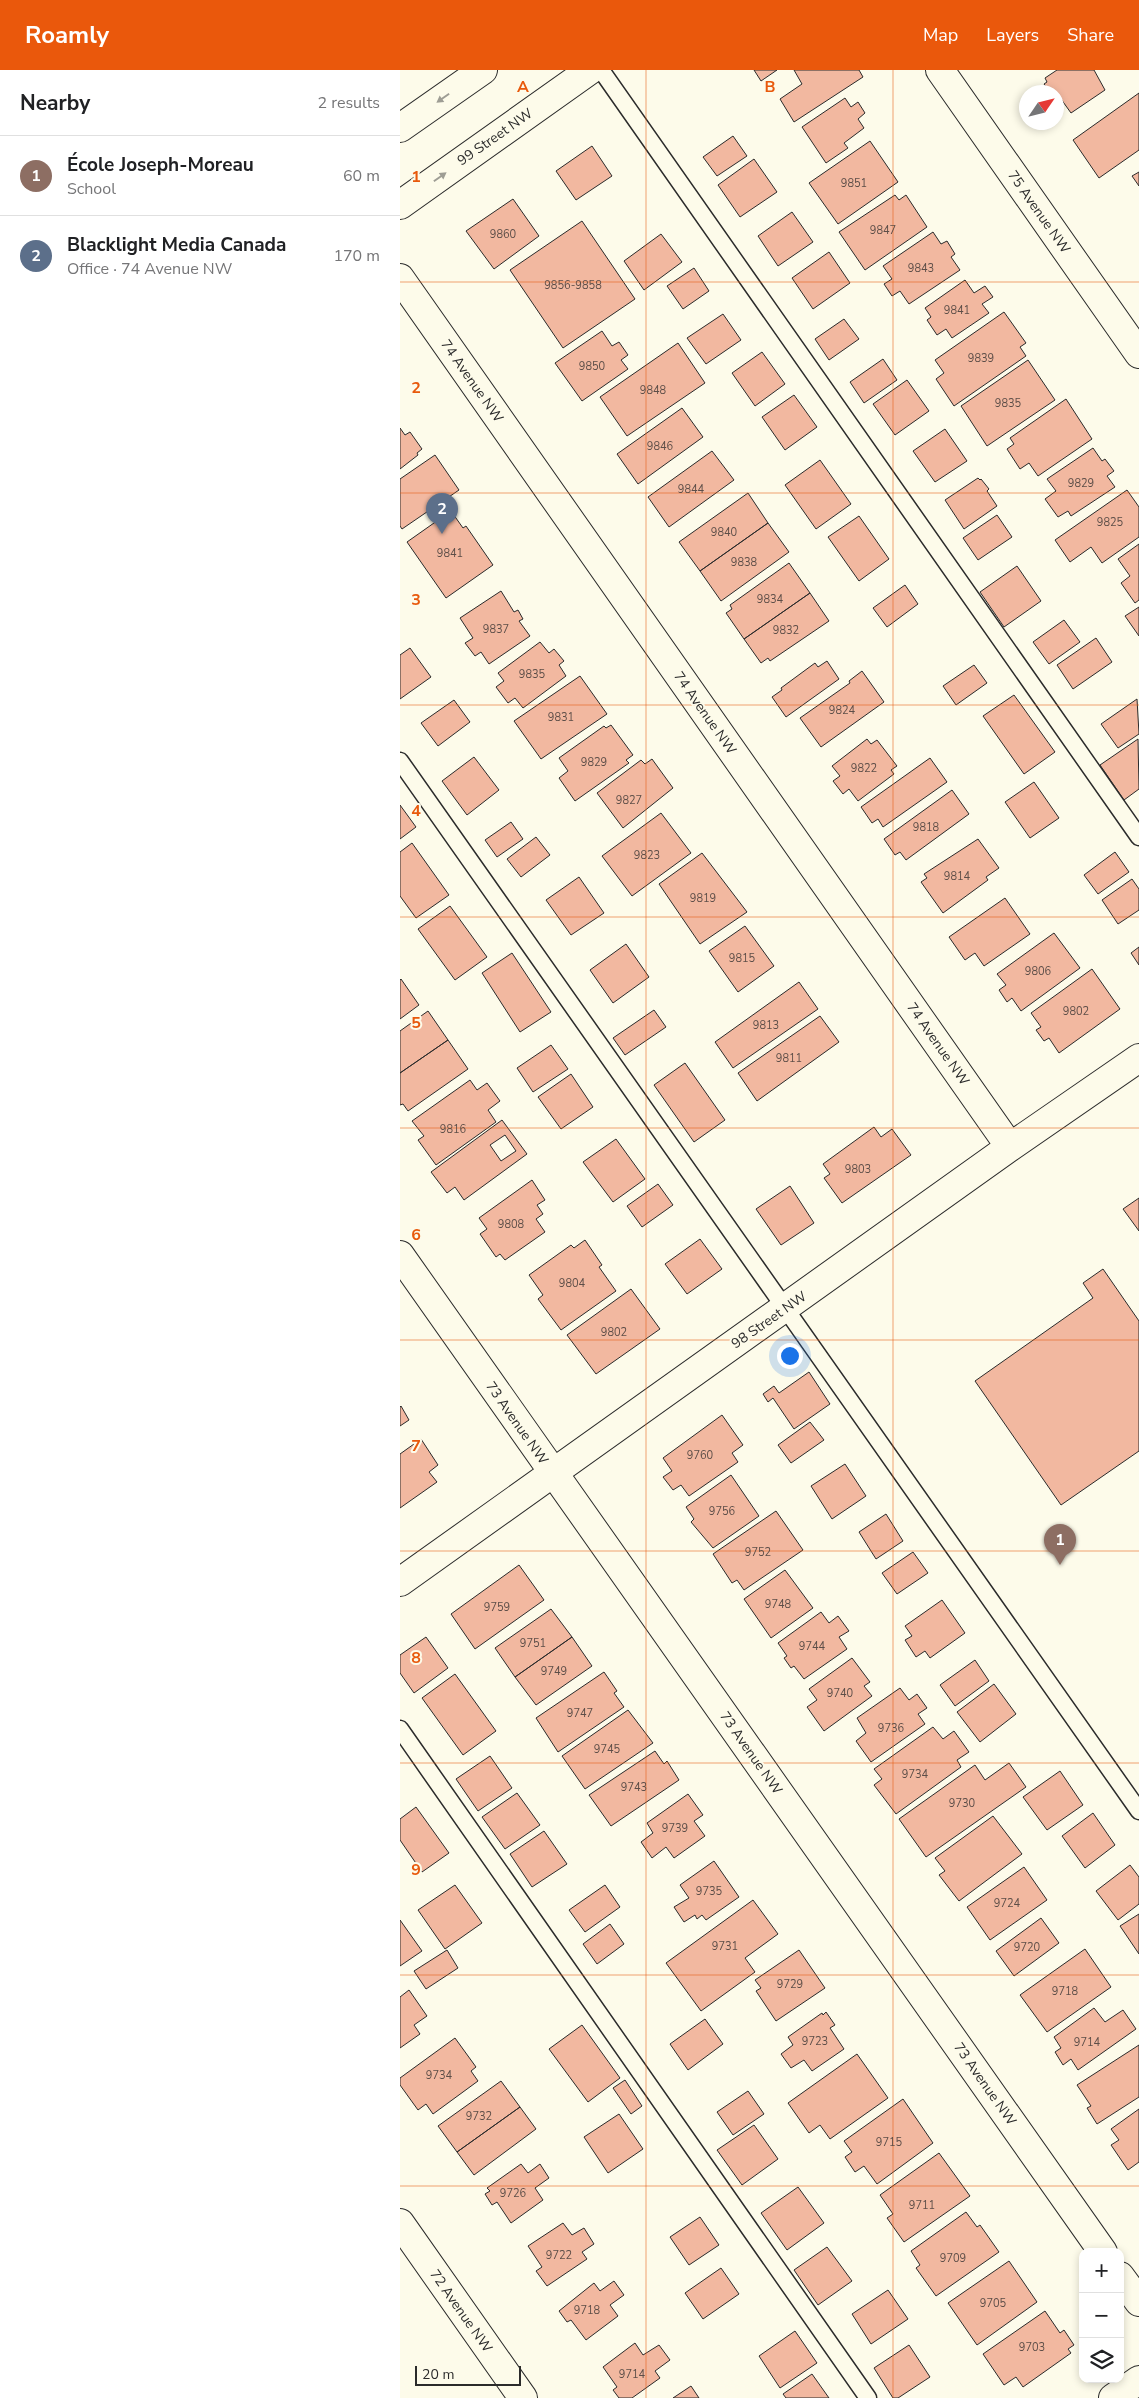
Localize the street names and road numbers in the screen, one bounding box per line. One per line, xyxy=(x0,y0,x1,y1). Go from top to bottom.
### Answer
street label: 99 Street NW xyxy=(454,104,537,170)
street label: 75 Avenue NW xyxy=(1003,167,1075,258)
street label: 74 Avenue NW xyxy=(436,336,508,427)
street label: 74 Avenue NW xyxy=(669,668,741,759)
street label: 74 Avenue NW xyxy=(902,999,974,1090)
street label: 98 Street NW xyxy=(728,1287,811,1353)
street label: 73 Avenue NW xyxy=(481,1378,553,1469)
street label: 73 Avenue NW xyxy=(715,1708,787,1799)
street label: 73 Avenue NW xyxy=(949,2039,1021,2130)
street label: 72 Avenue NW xyxy=(425,2266,497,2357)

